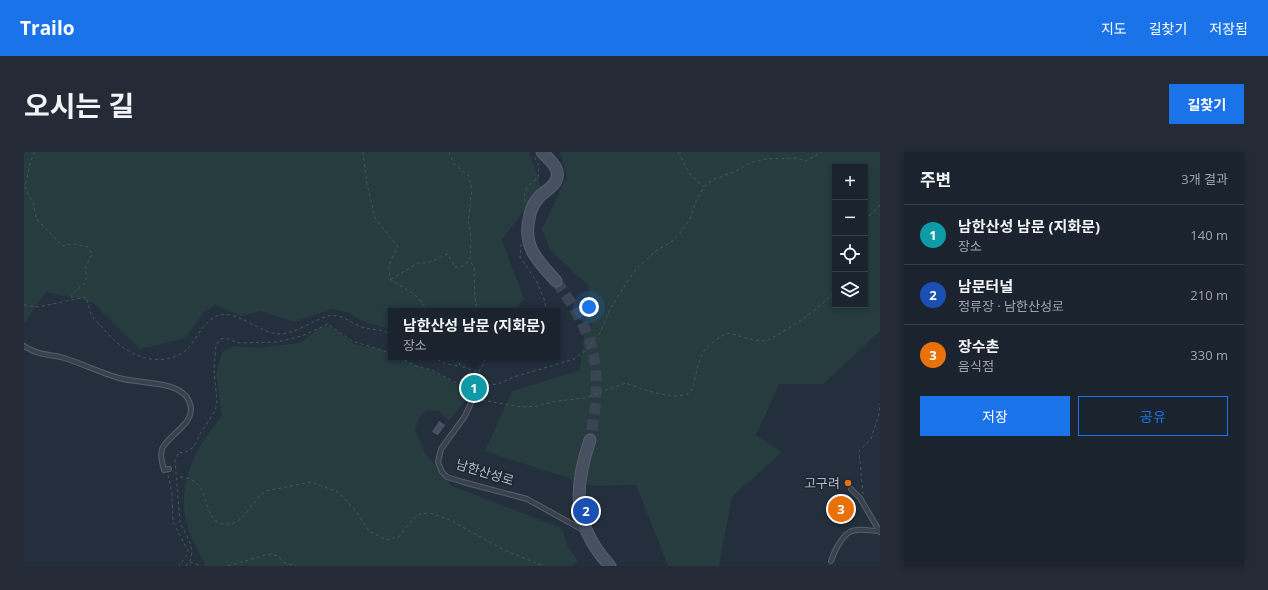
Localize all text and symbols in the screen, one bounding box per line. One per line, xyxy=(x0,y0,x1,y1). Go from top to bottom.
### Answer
text: Trailo xyxy=(20,15,74,41)
text: 지도 xyxy=(1101,19,1127,38)
text: 길찾기 xyxy=(1149,19,1187,38)
text: 저장됨 xyxy=(1209,19,1248,38)
button: 길찾기 xyxy=(1169,84,1244,124)
text: 오시는 길 xyxy=(24,86,134,124)
map controls xyxy=(832,164,868,308)
button: + xyxy=(832,164,868,200)
text: 주변 xyxy=(920,168,951,191)
text: 3개 결과 xyxy=(1181,170,1228,188)
button: − xyxy=(832,200,868,236)
text: 남한산성 남문 (지화문) xyxy=(958,216,1100,236)
text: 1 xyxy=(929,226,937,244)
text: 140 m xyxy=(1190,226,1228,244)
button: locate xyxy=(832,236,868,272)
text: 장소 xyxy=(958,237,982,255)
button: layers xyxy=(832,272,868,308)
text: 남문터널 xyxy=(958,276,1013,296)
text: 2 xyxy=(929,286,937,304)
text: 210 m xyxy=(1190,286,1228,304)
your location xyxy=(579,297,599,317)
text: 정류장 · 남한산성로 xyxy=(958,297,1064,315)
popup xyxy=(388,308,560,360)
text: 남한산성 남문 (지화문) xyxy=(403,315,545,335)
text: 장소 xyxy=(403,336,427,354)
text: 장수촌 xyxy=(958,336,999,356)
text: 3 xyxy=(929,346,937,364)
text: 330 m xyxy=(1190,346,1228,364)
text: 음식점 xyxy=(958,357,994,375)
pin: 1 xyxy=(461,373,487,403)
button: 저장 xyxy=(920,396,1070,436)
button: 공유 xyxy=(1078,396,1228,436)
street label: 남한산성로 xyxy=(454,455,516,489)
place label: 고구려 xyxy=(804,474,840,492)
marker: 고구려 xyxy=(843,478,853,488)
pin: 3 xyxy=(828,494,854,524)
pin: 2 xyxy=(573,496,599,526)

